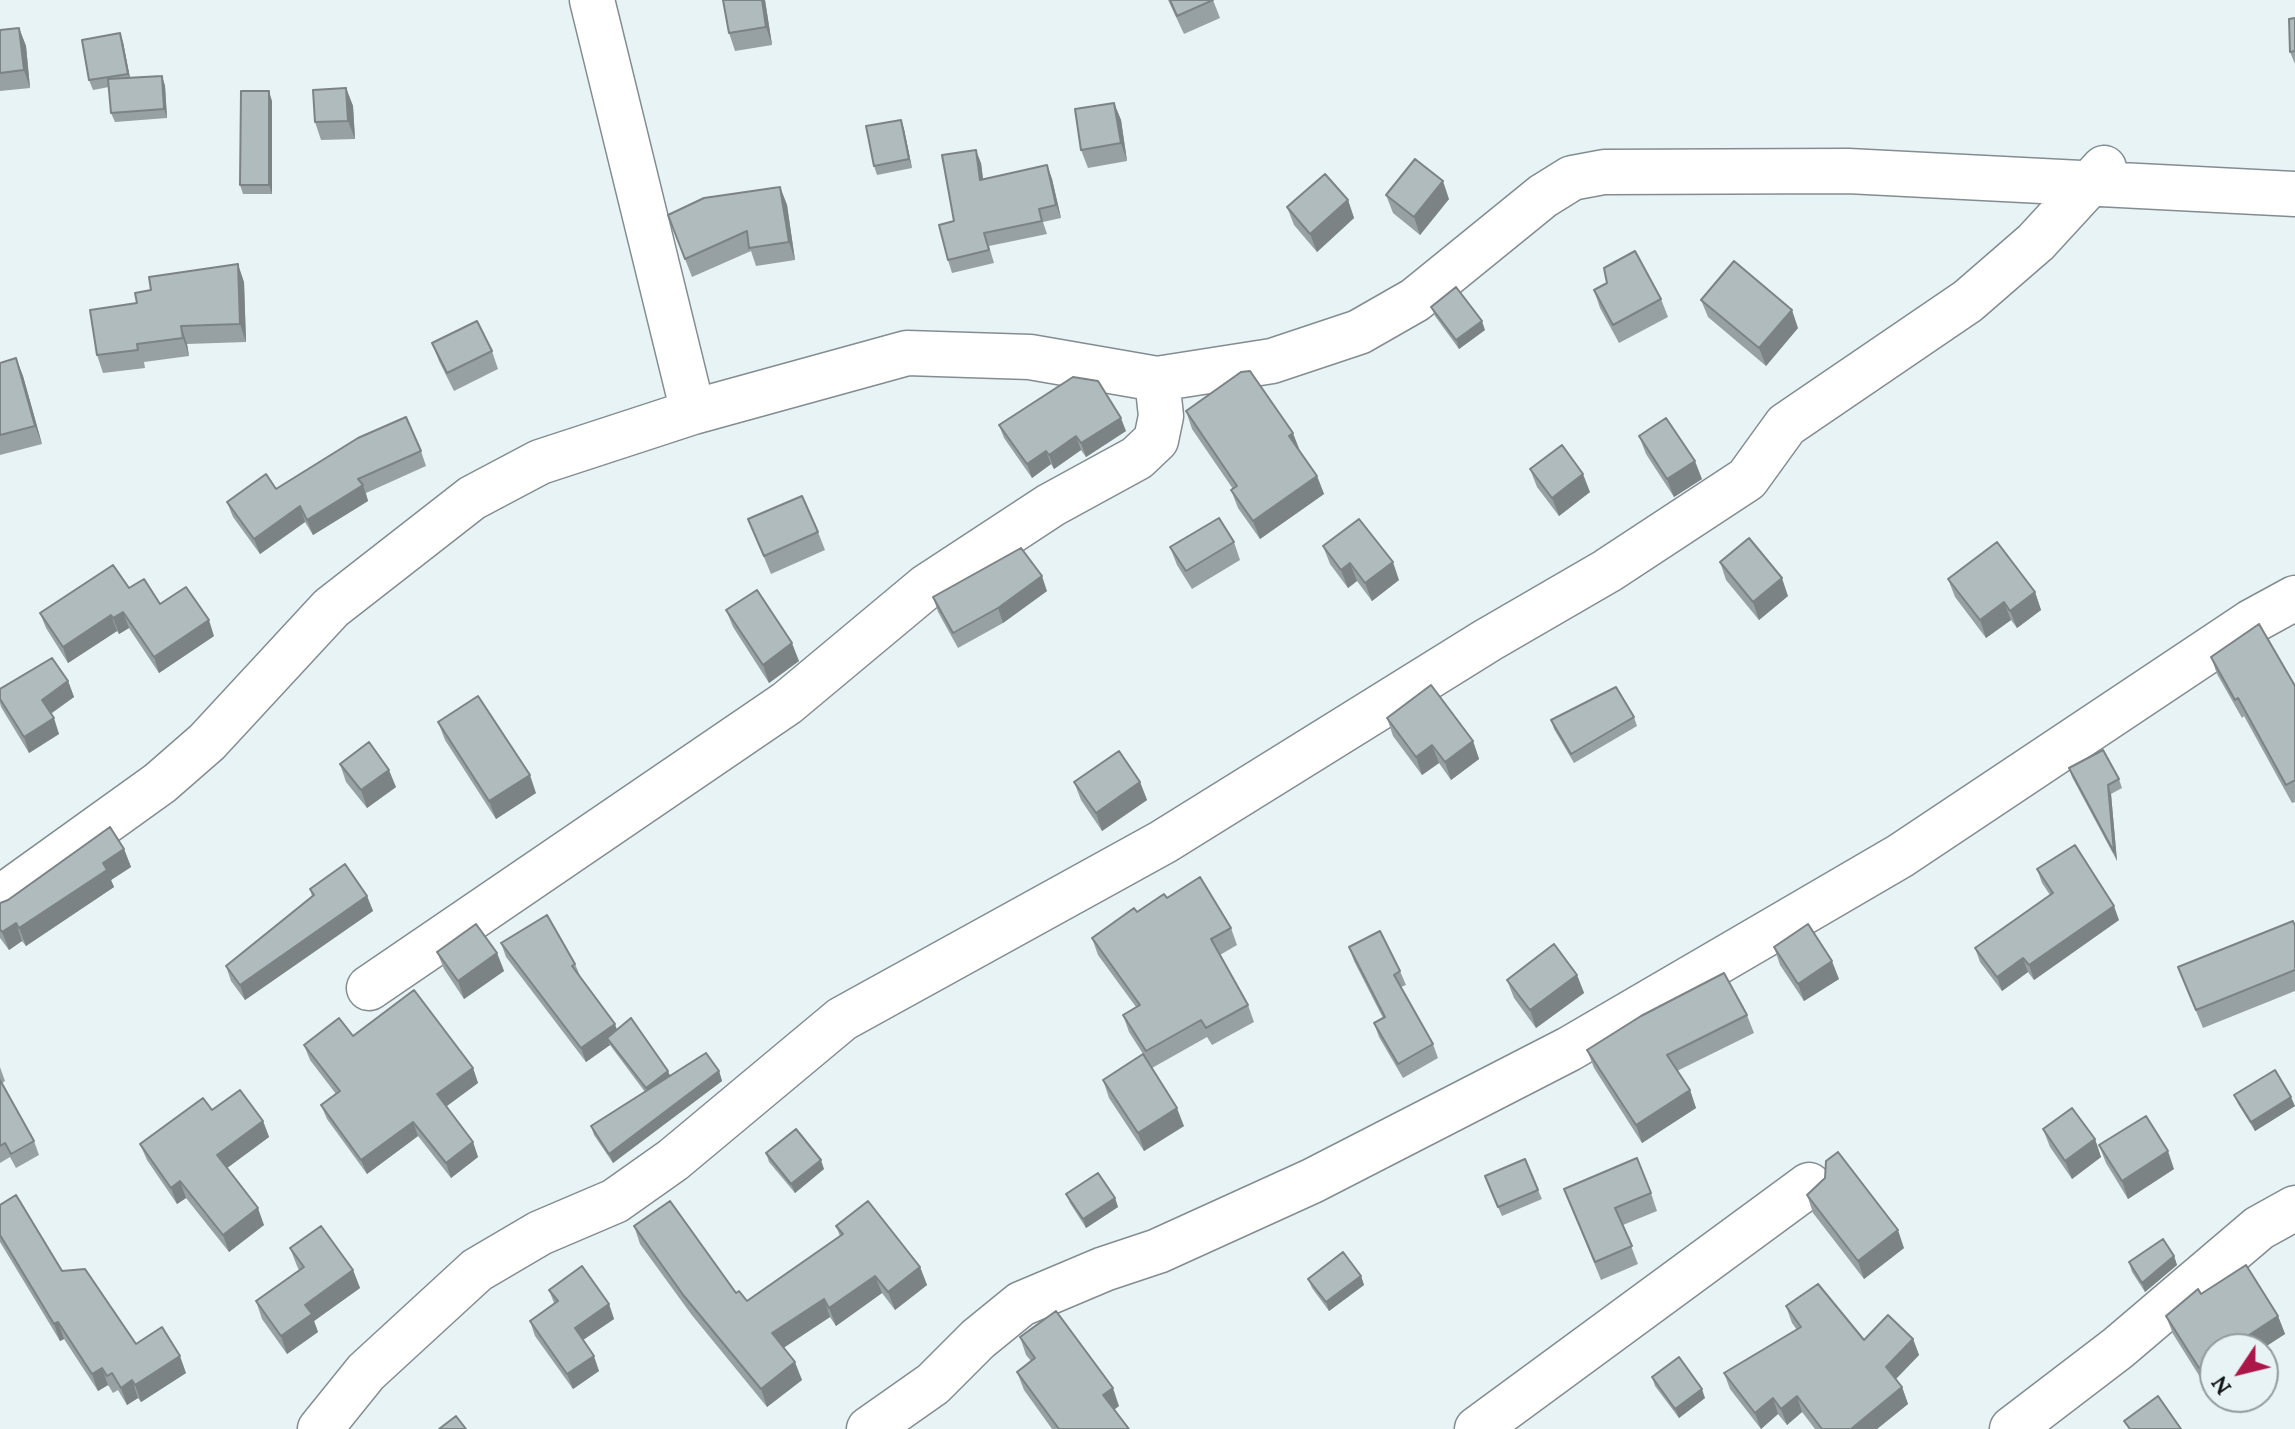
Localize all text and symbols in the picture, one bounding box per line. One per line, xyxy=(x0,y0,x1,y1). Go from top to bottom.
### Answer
north arrow xyxy=(2199,1333,2279,1413)
text: N xyxy=(2205,1371,2237,1401)

